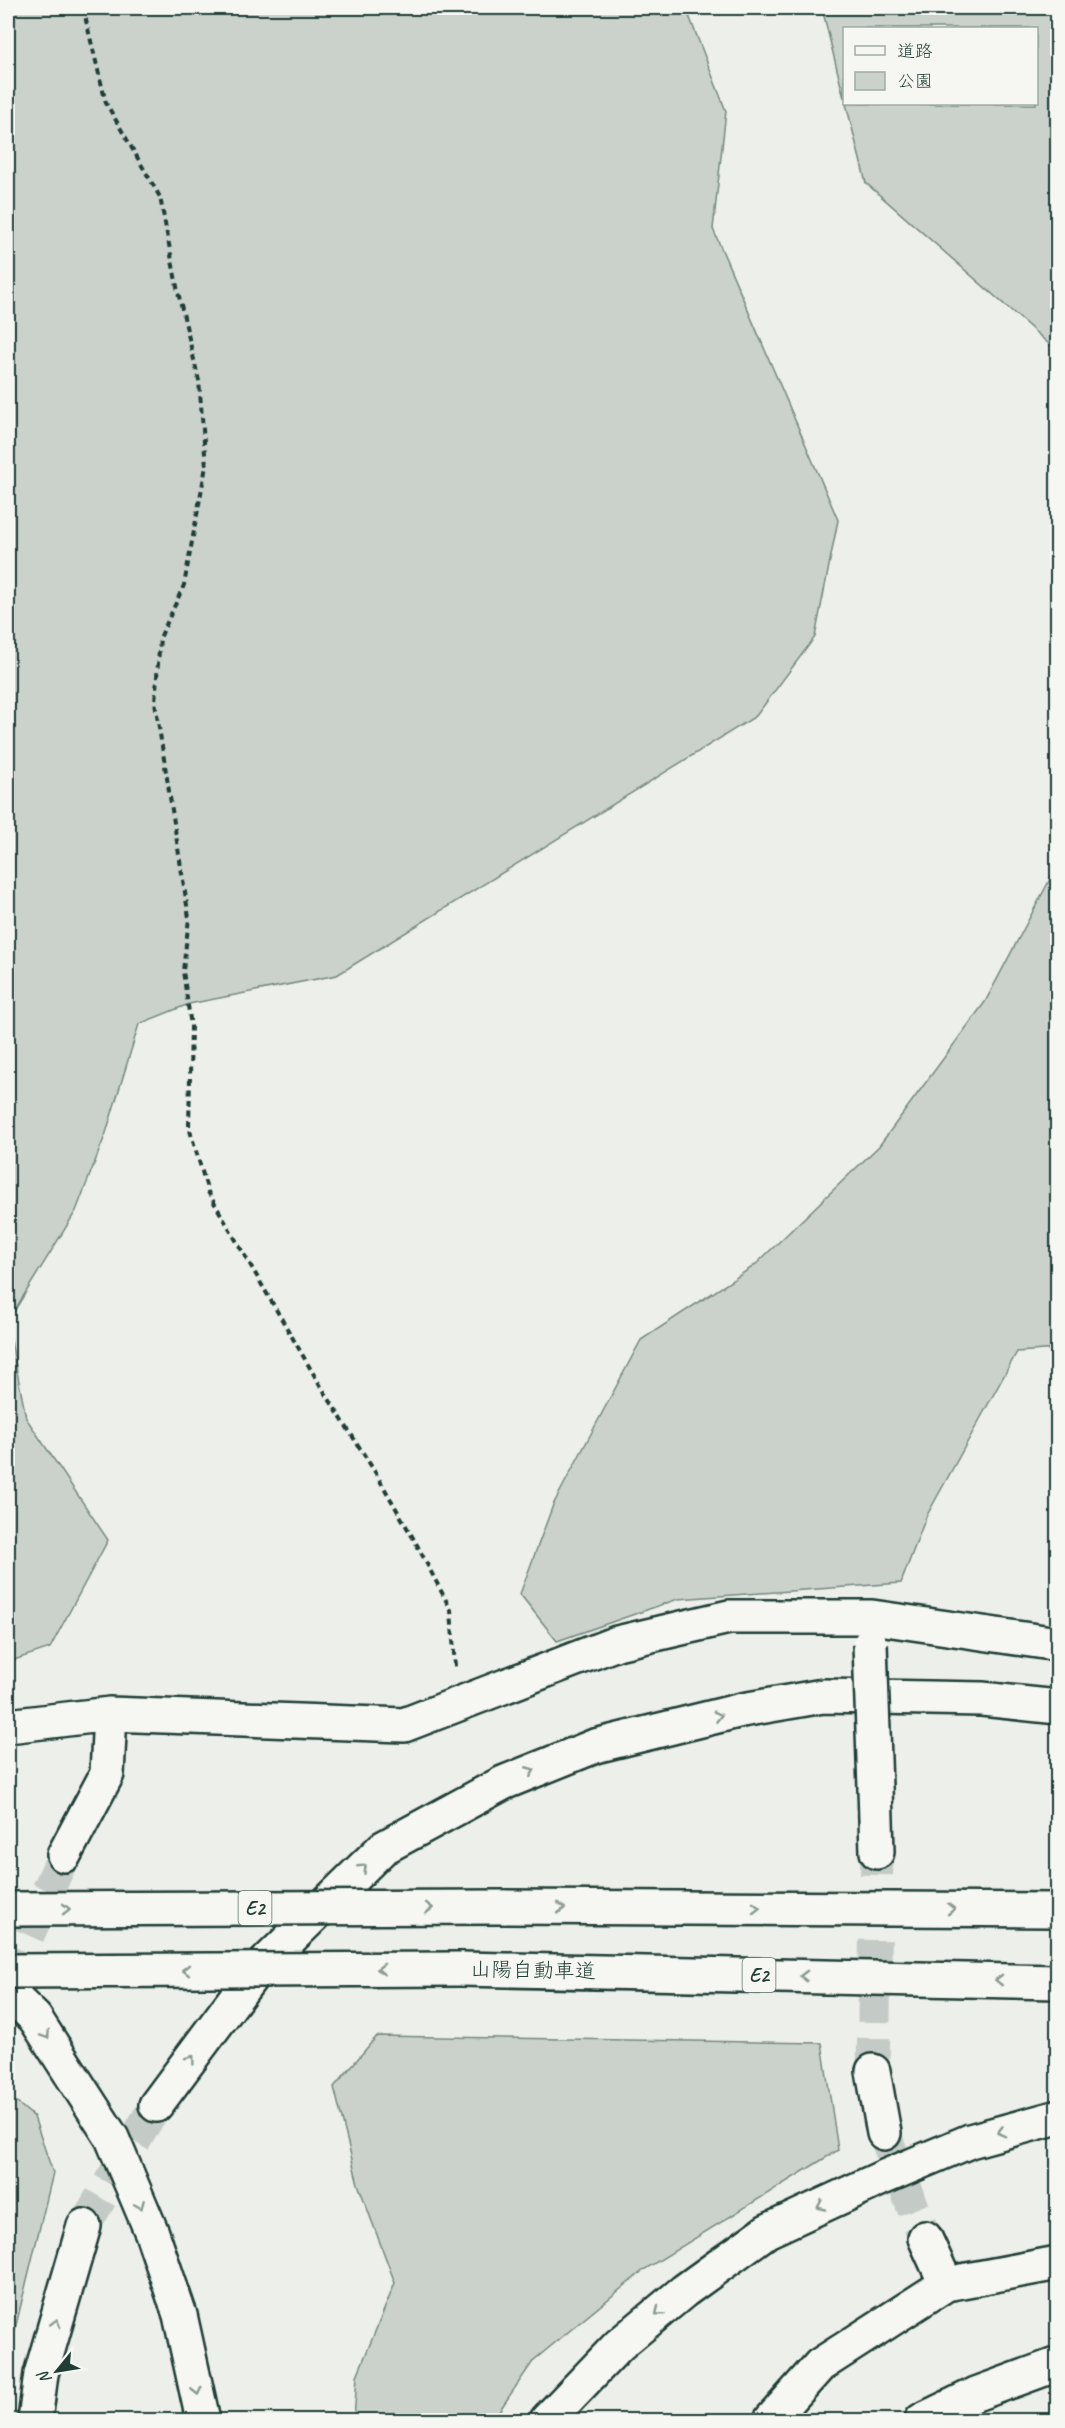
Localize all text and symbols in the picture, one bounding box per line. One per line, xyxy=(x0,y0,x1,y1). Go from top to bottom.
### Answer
legend xyxy=(843,27,1038,105)
text: 道路 xyxy=(897,40,933,62)
text: 公園 xyxy=(897,70,933,92)
one-way arrow xyxy=(712,1710,722,1723)
one-way arrow xyxy=(525,1766,536,1778)
one-way arrow xyxy=(356,1864,367,1875)
road number: E2 xyxy=(238,1891,272,1925)
one-way arrow xyxy=(424,1902,433,1914)
one-way arrow xyxy=(557,1902,566,1914)
one-way arrow xyxy=(752,1902,761,1915)
one-way arrow xyxy=(61,1903,70,1915)
one-way arrow xyxy=(947,1903,956,1915)
street label: 山陽自動車道 xyxy=(470,1956,596,1984)
road number: E2 xyxy=(742,1958,776,1992)
one-way arrow xyxy=(377,1963,386,1975)
one-way arrow xyxy=(182,1964,191,1976)
one-way arrow xyxy=(800,1970,809,1982)
one-way arrow xyxy=(995,1974,1004,1987)
one-way arrow xyxy=(39,2028,50,2039)
one-way arrow xyxy=(183,2054,194,2065)
one-way arrow xyxy=(996,2125,1007,2137)
one-way arrow xyxy=(133,2199,145,2210)
one-way arrow xyxy=(816,2199,827,2211)
one-way arrow xyxy=(655,2305,666,2316)
one-way arrow xyxy=(49,2318,61,2328)
north arrow xyxy=(27,2341,87,2401)
text: N xyxy=(32,2366,56,2387)
one-way arrow xyxy=(189,2386,202,2396)

